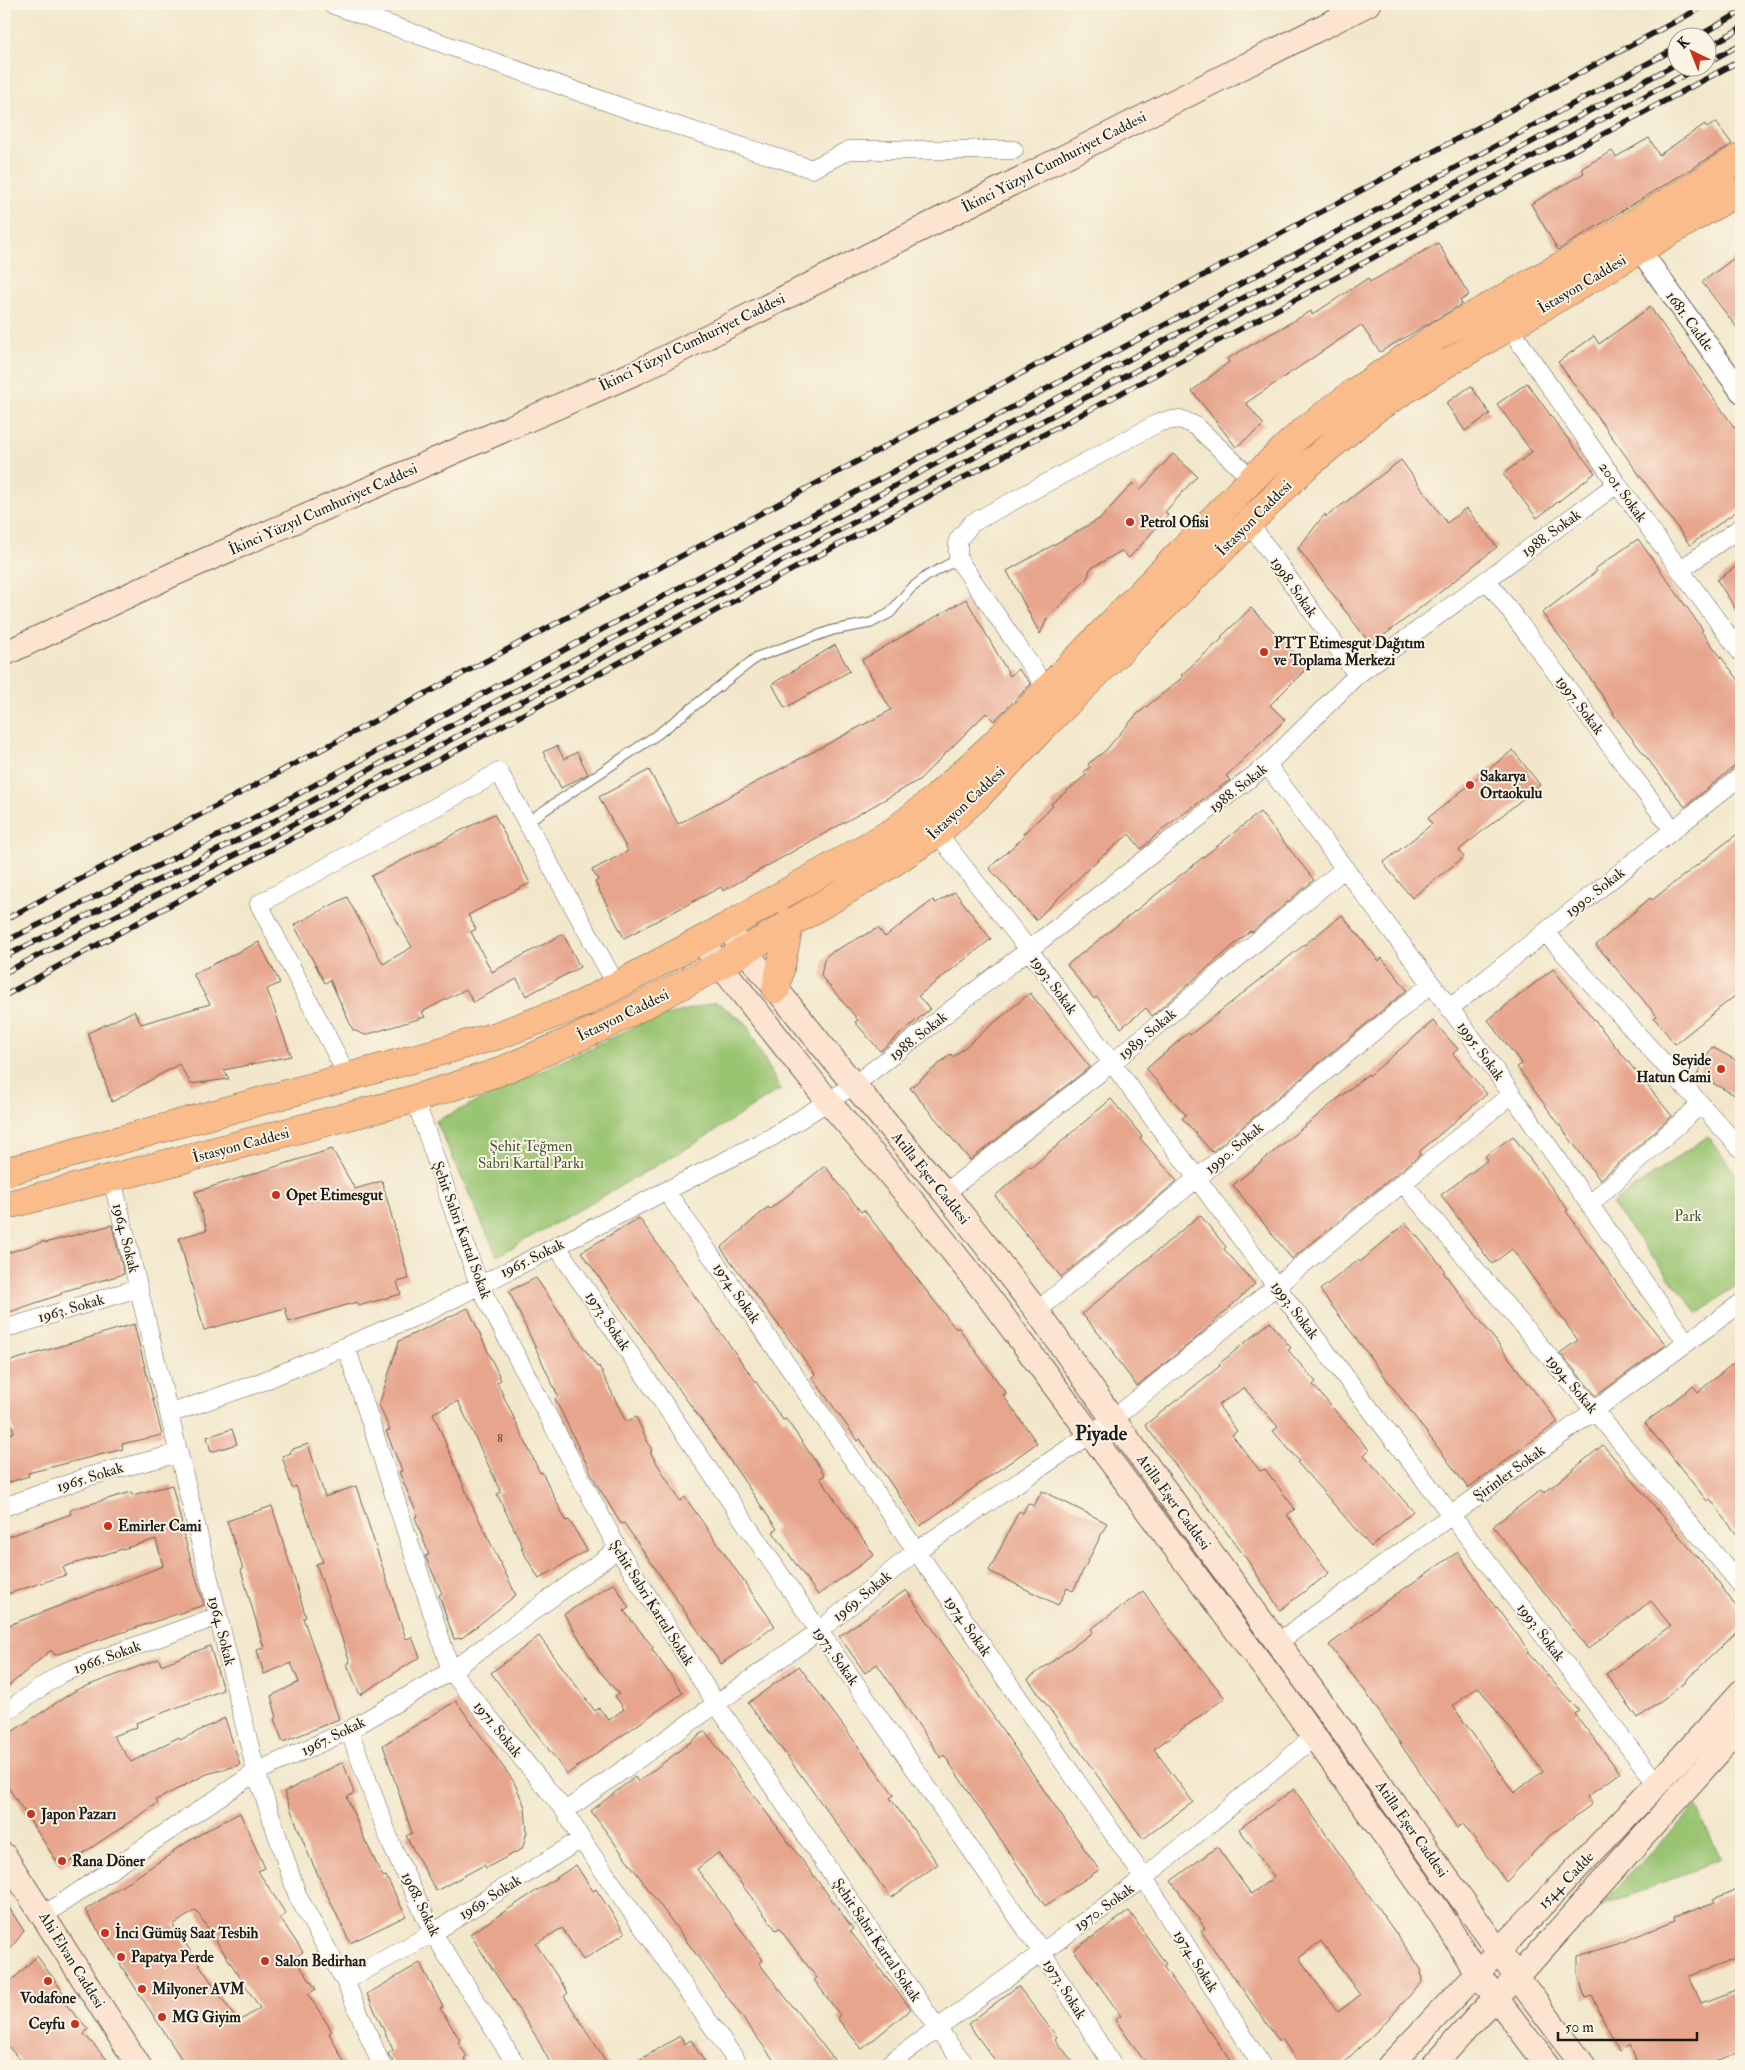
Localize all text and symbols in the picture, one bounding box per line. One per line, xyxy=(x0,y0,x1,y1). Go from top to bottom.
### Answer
north arrow xyxy=(1668,28,1718,78)
text: K xyxy=(1674,32,1694,52)
street label: İkinci Yüzyıl Cumhuriyet Caddesi xyxy=(958,107,1150,217)
street label: İstasyon Caddesi xyxy=(1534,250,1630,318)
street label: İkinci Yüzyıl Cumhuriyet Caddesi xyxy=(596,288,788,396)
street label: 1681. Cadde xyxy=(1662,288,1718,355)
street label: İkinci Yüzyıl Cumhuriyet Caddesi xyxy=(226,458,420,560)
street label: 2001. Sokak xyxy=(1594,458,1651,526)
street label: İstasyon Caddesi xyxy=(1212,476,1296,560)
street label: 1988. Sokak xyxy=(1518,505,1585,561)
place label: Petrol Ofisi xyxy=(1140,513,1209,532)
marker: Petrol Ofisi xyxy=(1124,516,1136,528)
street label: 1998. Sokak xyxy=(1266,553,1321,621)
place label: PTT Etimesgut Dağıtım ve Toplama Merkezi xyxy=(1273,634,1425,671)
marker: PTT Etimesgut Dağıtım ve Toplama Merkezi xyxy=(1258,646,1270,658)
street label: 1997. Sokak xyxy=(1551,672,1608,739)
street label: 1988. Sokak xyxy=(1205,760,1271,817)
street label: İstasyon Caddesi xyxy=(923,762,1009,844)
place label: Sakarya Ortaokulu xyxy=(1480,767,1543,803)
marker: Sakarya Ortaokulu xyxy=(1464,779,1476,791)
street label: 1990. Sokak xyxy=(1562,863,1629,922)
street label: 1993. Sokak xyxy=(1026,952,1081,1019)
street label: İstasyon Caddesi xyxy=(574,984,672,1046)
street label: 1989. Sokak xyxy=(1115,1005,1180,1064)
street label: 1988. Sokak xyxy=(885,1008,951,1065)
street label: 1995. Sokak xyxy=(1453,1018,1509,1085)
place label: Seyide Hatun Cami xyxy=(1636,1051,1712,1087)
marker: Seyide Hatun Cami xyxy=(1715,1063,1727,1075)
street label: 1990. Sokak xyxy=(1201,1119,1267,1178)
street label: İstasyon Caddesi xyxy=(190,1122,292,1168)
street label: Atilla Eşer Caddesi xyxy=(887,1127,974,1228)
park label: Şehit Teğmen Sabri Kartal Parkı xyxy=(478,1137,584,1173)
street label: Şehit Sabri Kartal Sokak xyxy=(428,1159,495,1302)
place label: Opet Etimesgut xyxy=(286,1186,383,1206)
marker: Opet Etimesgut xyxy=(270,1189,282,1201)
street label: 1964. Sokak xyxy=(108,1201,143,1275)
park label: Park xyxy=(1674,1207,1702,1226)
street label: 1965. Sokak xyxy=(497,1235,567,1282)
street label: 1974. Sokak xyxy=(709,1259,764,1327)
street label: 1993. Sokak xyxy=(1266,1277,1323,1343)
street label: 1973. Sokak xyxy=(581,1288,634,1355)
street label: 1963. Sokak xyxy=(36,1290,107,1327)
street label: 1994. Sokak xyxy=(1542,1351,1602,1418)
district label: Piyade xyxy=(1075,1421,1128,1447)
house number: 8 xyxy=(497,1431,503,1446)
street label: Şirinler Sokak xyxy=(1470,1441,1549,1506)
street label: Atilla Eşer Caddesi xyxy=(1132,1450,1215,1554)
street label: 1965. Sokak xyxy=(54,1458,126,1497)
place label: Emirler Cami xyxy=(118,1517,201,1536)
marker: Emirler Cami xyxy=(102,1520,114,1532)
street label: Şehit Sabri Kartal Sokak xyxy=(605,1537,698,1670)
street label: 1969. Sokak xyxy=(829,1567,896,1626)
street label: 1974. Sokak xyxy=(940,1592,995,1660)
street label: 1964. Sokak xyxy=(204,1594,239,1668)
street label: 1993. Sokak xyxy=(1512,1599,1569,1665)
street label: 1973. Sokak xyxy=(808,1623,863,1689)
street label: 1966. Sokak xyxy=(71,1637,143,1678)
street label: 1971. Sokak xyxy=(469,1697,526,1761)
street label: 1967. Sokak xyxy=(298,1713,368,1760)
street label: Atilla Eşer Caddesi xyxy=(1371,1776,1452,1881)
place label: Japon Pazarı xyxy=(40,1805,116,1825)
marker: Japon Pazarı xyxy=(25,1808,37,1820)
street label: 1544. Cadde xyxy=(1534,1848,1598,1913)
place label: Rana Döner xyxy=(72,1852,145,1871)
marker: Rana Döner xyxy=(56,1855,68,1867)
street label: 1968. Sokak xyxy=(397,1869,444,1940)
street label: 1969. Sokak xyxy=(455,1871,525,1924)
street label: Şehit Sabri Kartal Sokak xyxy=(828,1875,925,2006)
street label: 1970. Sokak xyxy=(1071,1879,1138,1936)
street label: Ahi Elvan Caddesi xyxy=(34,1908,109,2012)
place label: İnci Gümüş Saat Tesbih xyxy=(115,1922,259,1943)
marker: İnci Gümüş Saat Tesbih xyxy=(99,1927,111,1939)
street label: 1974. Sokak xyxy=(1169,1927,1222,1996)
place label: Papatya Perde xyxy=(131,1948,215,1968)
marker: Papatya Perde xyxy=(115,1951,127,1963)
place label: Salon Bedirhan xyxy=(275,1952,366,1971)
marker: Salon Bedirhan xyxy=(259,1955,271,1967)
street label: 1973. Sokak xyxy=(1039,1956,1091,2023)
marker: Vodafone xyxy=(42,1975,54,1987)
place label: Milyoner AVM xyxy=(151,1980,245,2000)
marker: Milyoner AVM xyxy=(136,1983,148,1995)
place label: Vodafone xyxy=(19,1989,77,2008)
place label: MG Giyim xyxy=(171,2008,241,2028)
scale bar xyxy=(1558,2010,1696,2042)
marker: MG Giyim xyxy=(156,2011,168,2023)
place label: Ceyfu xyxy=(29,2015,65,2035)
marker: Ceyfu xyxy=(69,2018,81,2030)
text: 50 m xyxy=(1565,2018,1594,2037)

